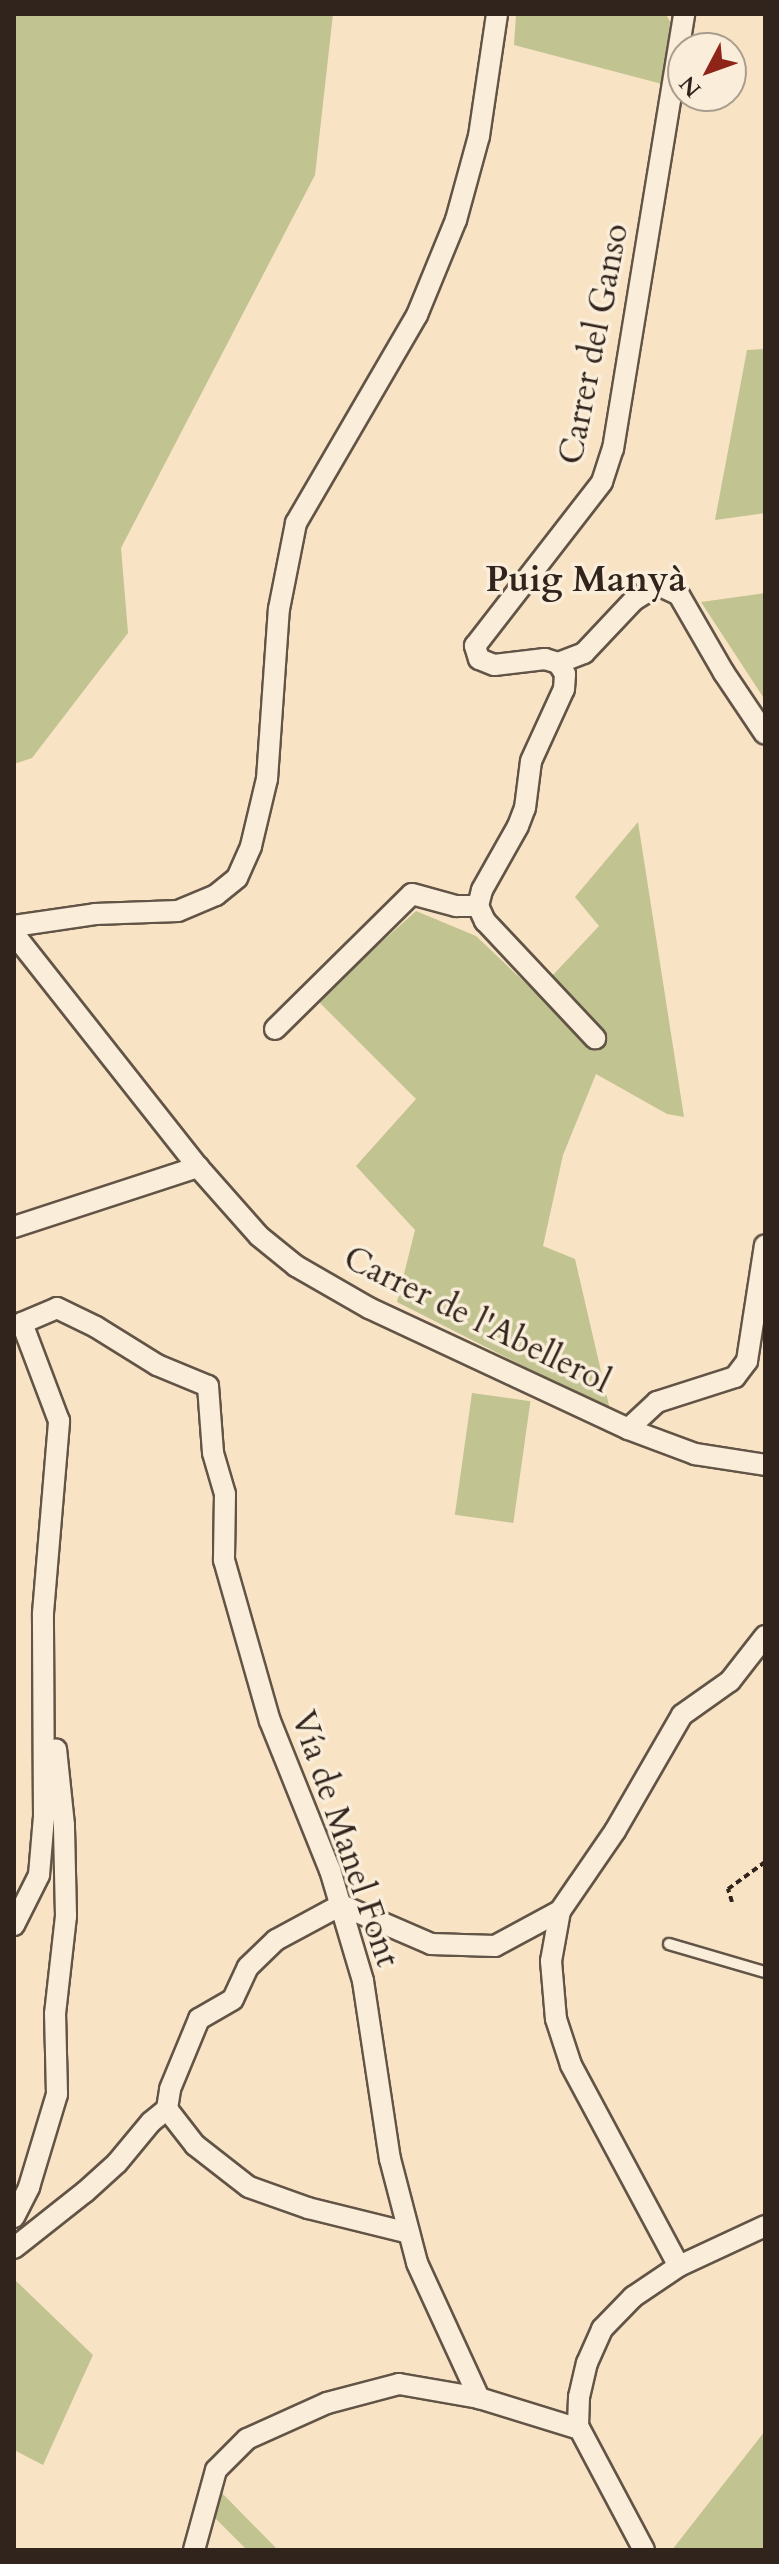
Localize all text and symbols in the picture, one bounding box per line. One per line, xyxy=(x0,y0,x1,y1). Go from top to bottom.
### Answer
north arrow xyxy=(667,32,747,112)
text: N xyxy=(673,69,708,103)
street label: Carrer del Ganso xyxy=(551,220,637,468)
district label: Puig Manyà xyxy=(486,558,686,602)
street label: Carrer de l'Abellerol xyxy=(337,1238,617,1402)
street label: Vía de Manel Font xyxy=(282,1706,408,1972)

